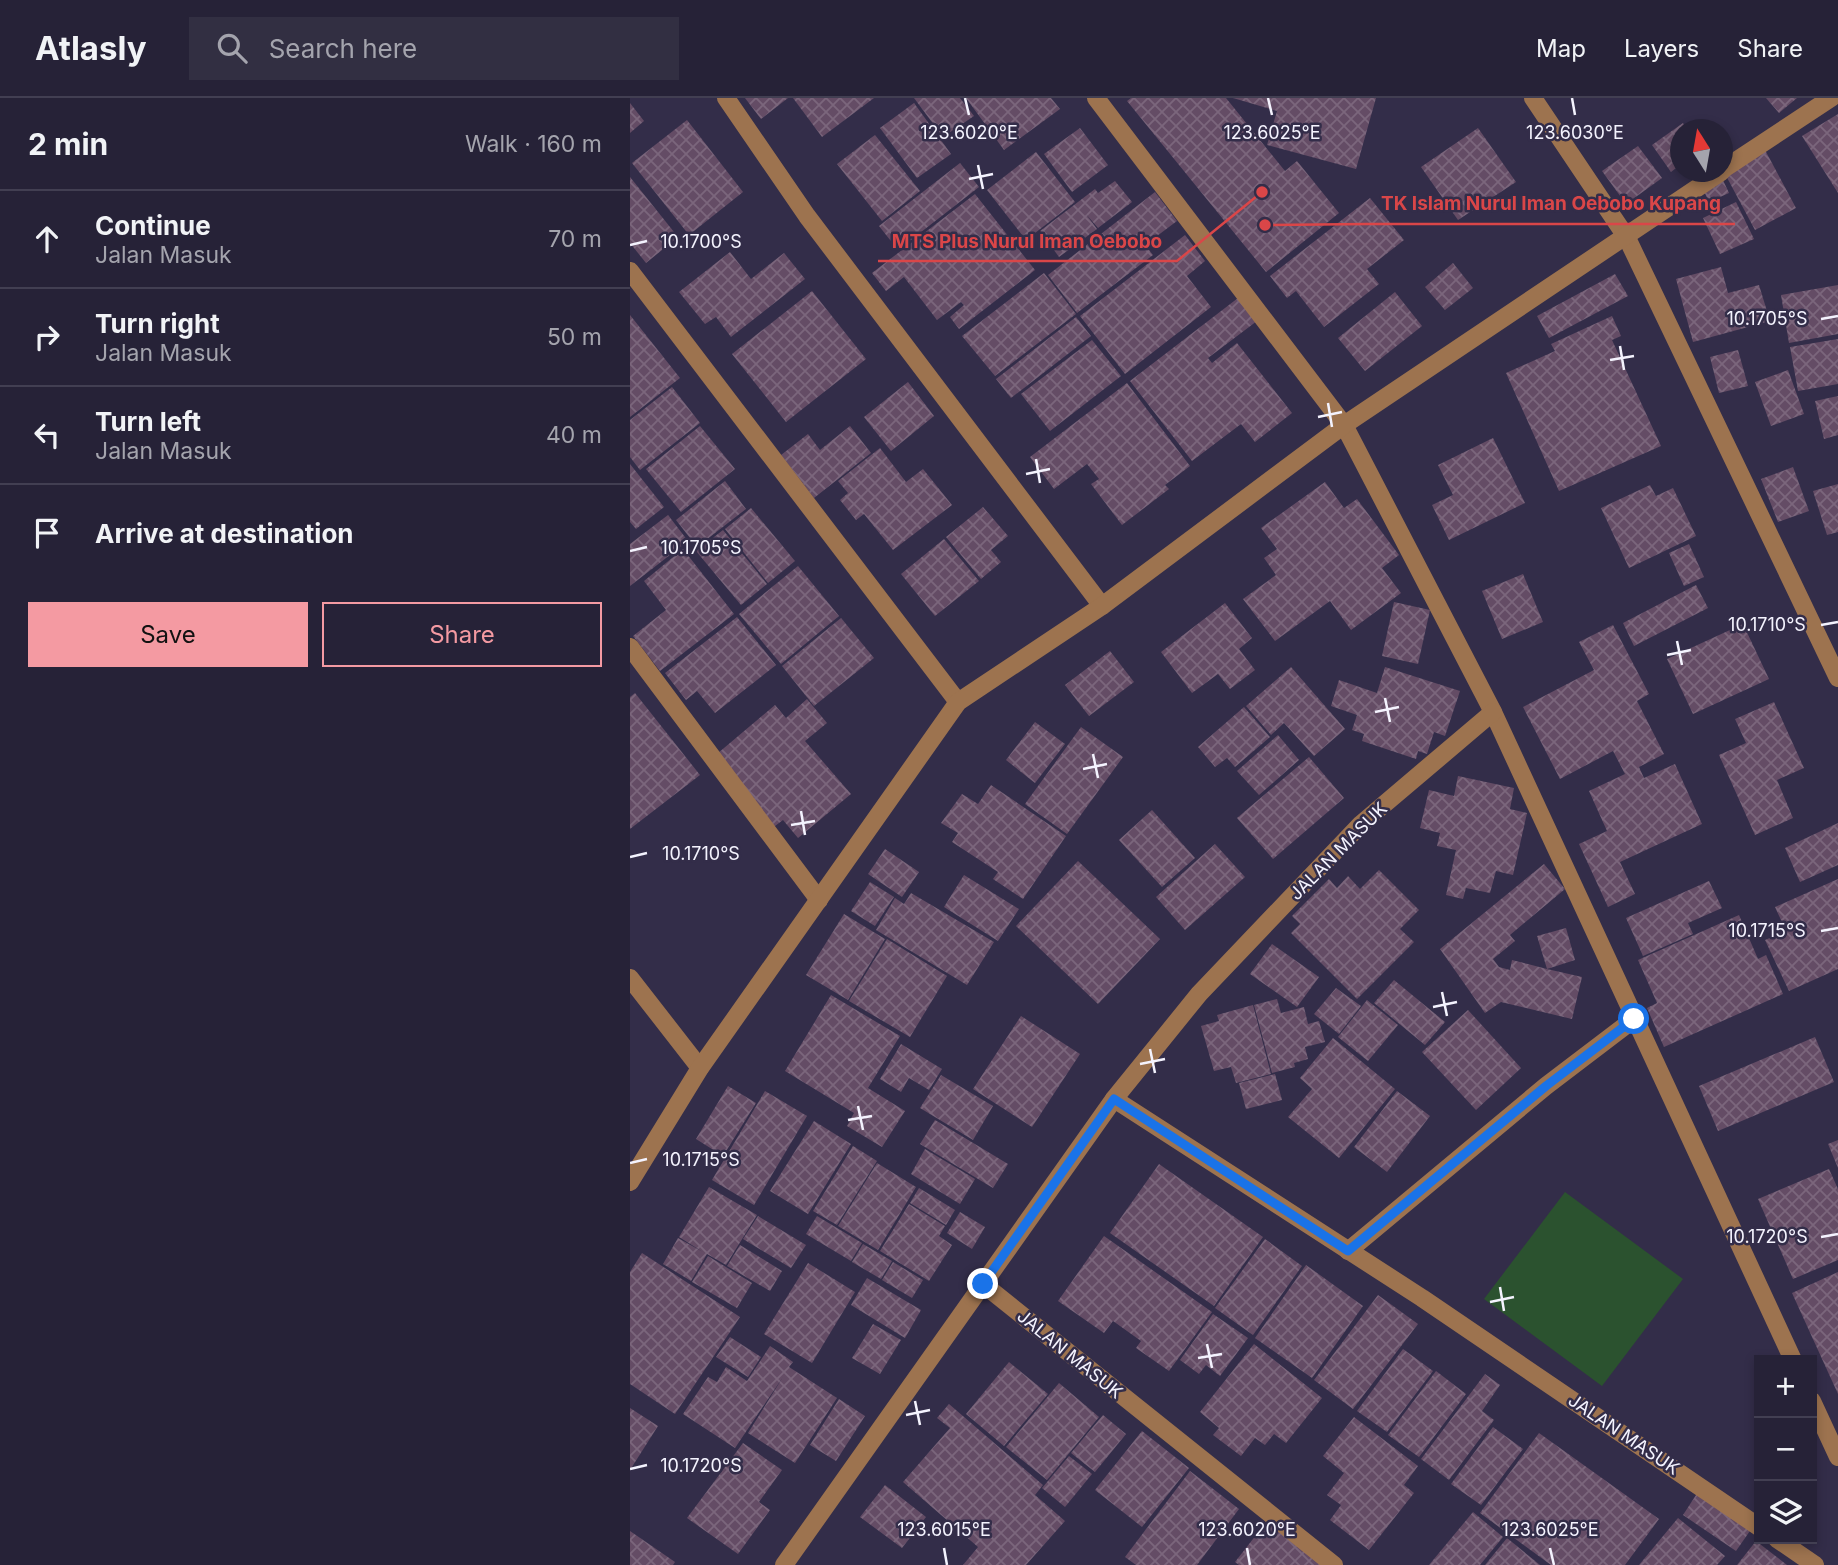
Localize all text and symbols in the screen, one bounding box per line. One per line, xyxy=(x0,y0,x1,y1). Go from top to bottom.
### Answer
search box xyxy=(189,17,679,80)
text: Atlasly xyxy=(35,28,147,68)
icon: search xyxy=(213,29,251,67)
text: Search here xyxy=(269,33,417,64)
text: Map xyxy=(1536,34,1586,63)
text: Layers xyxy=(1624,34,1699,63)
text: Share xyxy=(1737,34,1803,63)
north arrow xyxy=(1670,119,1733,182)
text: 123.6020°E xyxy=(920,122,1018,143)
text: 123.6025°E xyxy=(1223,122,1321,143)
text: 123.6030°E xyxy=(1526,122,1624,143)
text: 2 min xyxy=(28,126,108,162)
text: Walk · 160 m xyxy=(465,130,602,158)
callout: TK Islam Nurul Iman Oebobo Kupang xyxy=(1367,184,1735,224)
text: TK Islam Nurul Iman Oebobo Kupang xyxy=(1381,192,1721,215)
text: Continue xyxy=(95,210,211,241)
icon: ahead xyxy=(28,220,66,258)
callout: MTS Plus Nurul Iman Oebobo xyxy=(878,221,1177,261)
text: 70 m xyxy=(548,225,602,253)
text: MTS Plus Nurul Iman Oebobo xyxy=(892,230,1162,253)
text: 10.1700°S xyxy=(660,231,742,252)
text: Jalan Masuk xyxy=(95,241,232,269)
text: Turn right xyxy=(95,308,220,339)
text: 10.1705°S xyxy=(1726,308,1808,329)
icon: right xyxy=(28,318,66,356)
text: 50 m xyxy=(547,323,602,351)
text: Jalan Masuk xyxy=(95,339,232,367)
text: Turn left xyxy=(95,406,201,437)
icon: left xyxy=(28,416,66,454)
text: 40 m xyxy=(546,421,602,449)
text: Jalan Masuk xyxy=(95,437,232,465)
icon: arrive xyxy=(28,514,66,552)
text: Arrive at destination xyxy=(95,518,354,549)
text: 10.1705°S xyxy=(660,537,742,558)
button: Save xyxy=(28,602,308,667)
button: Share xyxy=(322,602,602,667)
text: 10.1710°S xyxy=(1728,614,1806,635)
street label: JALAN MASUK xyxy=(1285,798,1391,904)
text: 10.1710°S xyxy=(662,843,740,864)
text: 10.1715°S xyxy=(1728,920,1806,941)
route start xyxy=(1618,1003,1649,1034)
text: 10.1715°S xyxy=(662,1149,740,1170)
text: 10.1720°S xyxy=(1726,1226,1808,1247)
route end xyxy=(967,1268,998,1299)
street label: JALAN MASUK xyxy=(1013,1305,1127,1403)
map controls xyxy=(1754,1355,1817,1544)
button: + xyxy=(1754,1355,1817,1418)
street label: JALAN MASUK xyxy=(1565,1389,1683,1479)
button: − xyxy=(1754,1418,1817,1481)
text: 10.1720°S xyxy=(660,1455,742,1476)
button: layers xyxy=(1754,1481,1817,1544)
text: 123.6015°E xyxy=(897,1519,991,1540)
text: 123.6020°E xyxy=(1198,1519,1296,1540)
text: 123.6025°E xyxy=(1501,1519,1599,1540)

